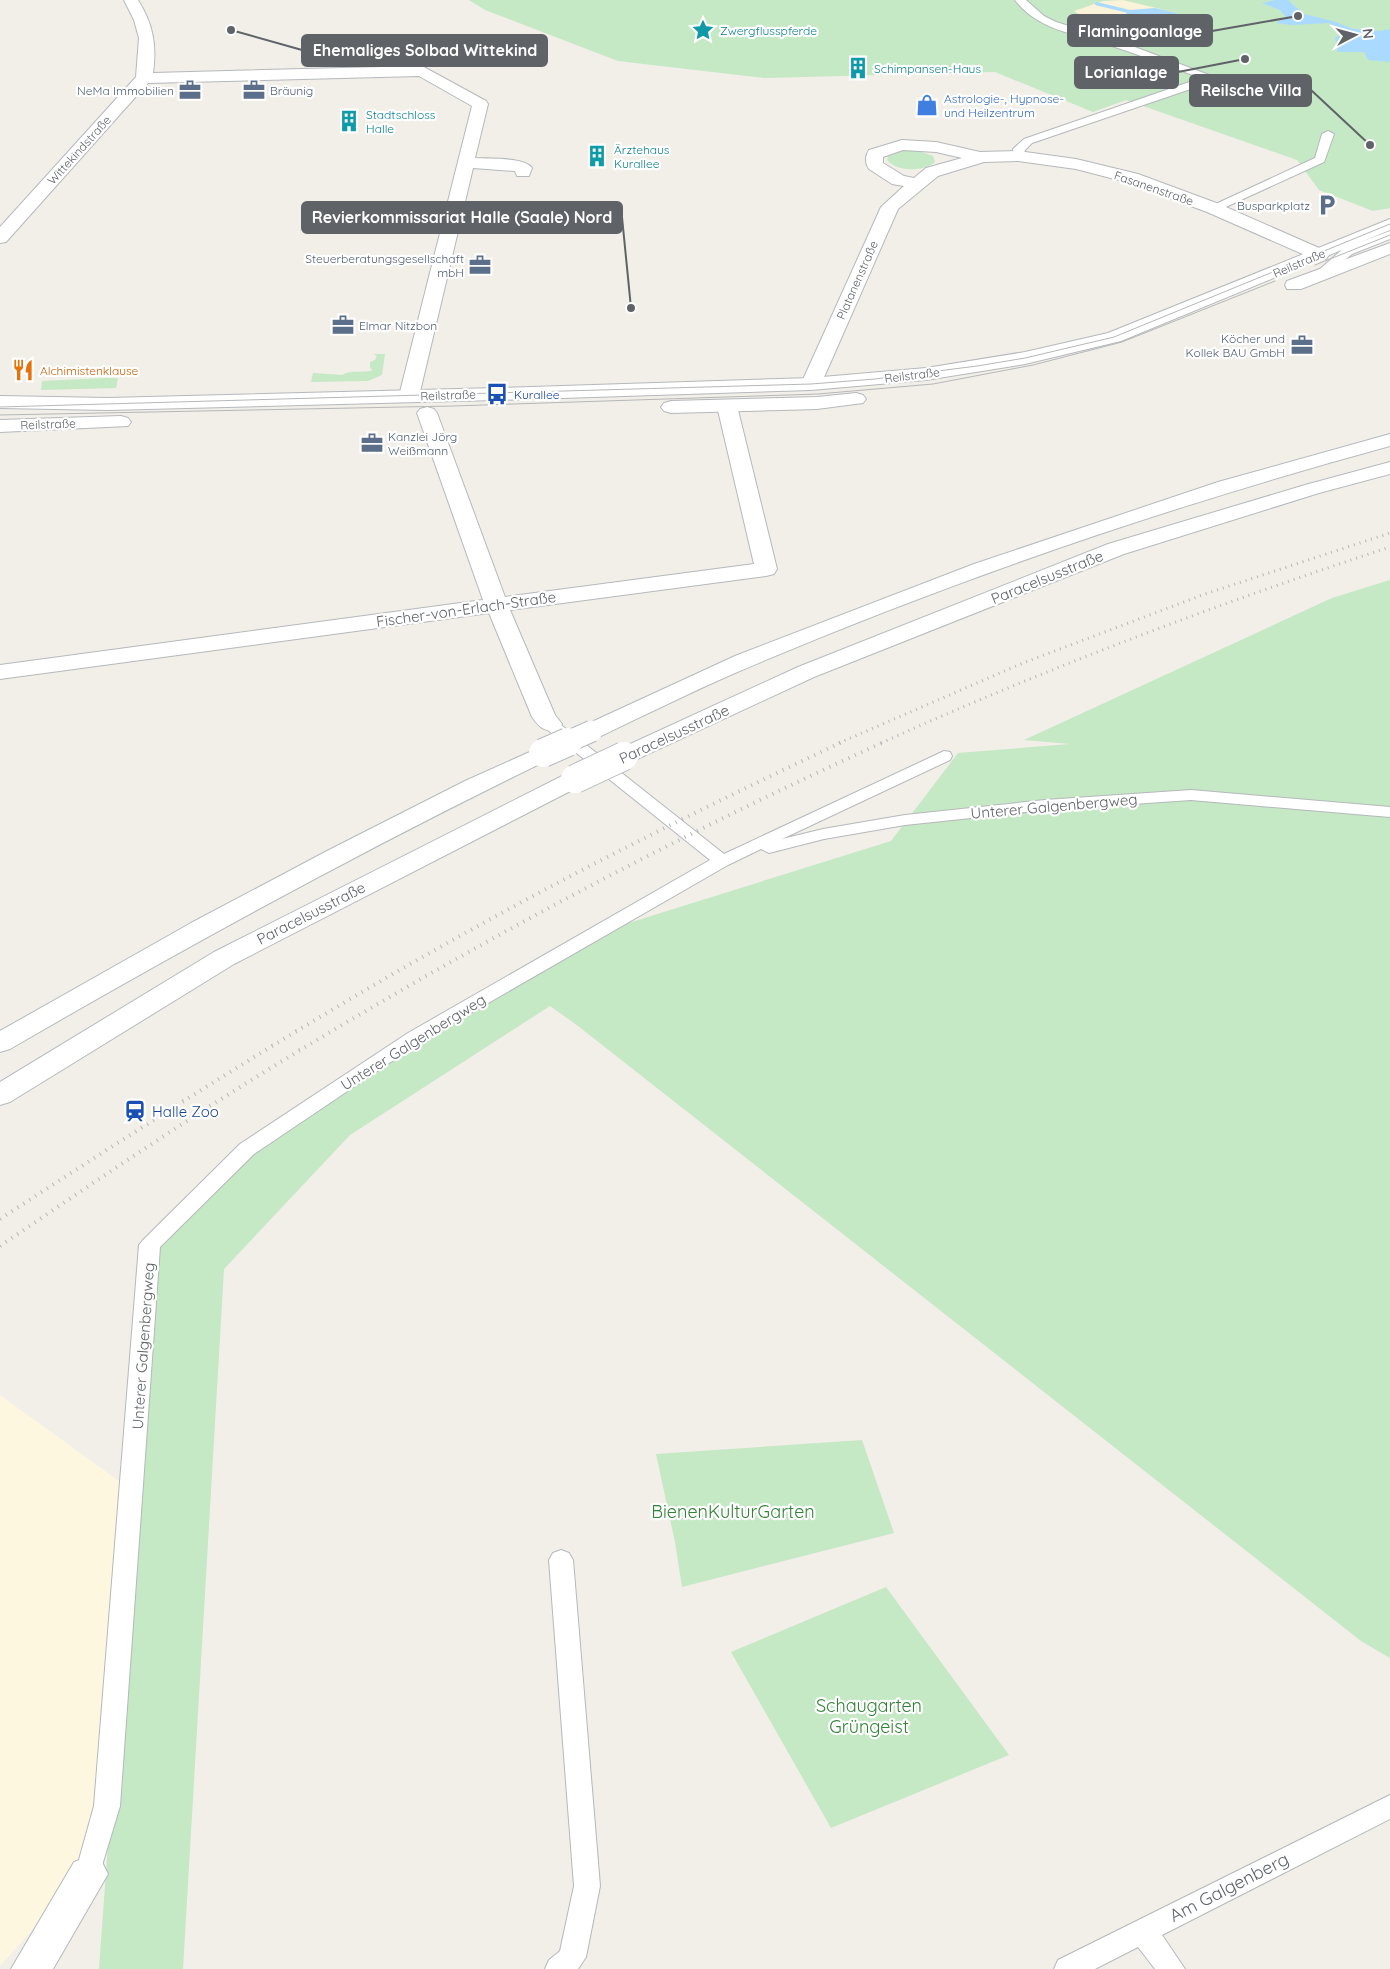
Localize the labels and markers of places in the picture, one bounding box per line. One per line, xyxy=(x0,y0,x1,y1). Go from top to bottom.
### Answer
callout: Flamingoanlage xyxy=(1068,15,1212,46)
place icon: Zwergflusspferde xyxy=(690,17,716,43)
place label: Zwergflusspferde xyxy=(720,23,817,38)
callout: Ehemaliges Solbad Wittekind xyxy=(302,35,547,66)
building icon: Schimpansen-Haus xyxy=(845,55,871,81)
callout: Lorianlage xyxy=(1075,57,1178,88)
place label: Schimpansen-Haus xyxy=(874,61,981,76)
callout: Reilsche Villa xyxy=(1190,75,1311,106)
office icon: NeMa Immobilien xyxy=(177,77,203,103)
office icon: Bräunig xyxy=(241,77,267,103)
place label: NeMa Immobilien xyxy=(77,83,174,98)
place label: Bräunig xyxy=(270,83,313,98)
place label: Astrologie-, Hypnose- und Heilzentrum xyxy=(944,91,1064,120)
shop icon: Astrologie-, Hypnose- und Heilzentrum xyxy=(914,92,940,118)
place label: Stadtschloss Halle xyxy=(366,107,436,136)
building icon: Stadtschloss Halle xyxy=(336,108,362,134)
place label: Ärztehaus Kurallee xyxy=(614,142,670,171)
building icon: Ärztehaus Kurallee xyxy=(584,143,610,169)
parking icon: Busparkplatz xyxy=(1314,192,1340,218)
place label: Busparkplatz xyxy=(1237,198,1310,213)
callout: Revierkommissariat Halle (Saale) Nord xyxy=(302,202,622,233)
place label: Steuerberatungsgesellschaft mbH xyxy=(305,251,464,280)
office icon: Steuerberatungsgesellschaft mbH xyxy=(467,252,493,278)
office icon: Elmar Nitzbon xyxy=(330,312,356,338)
place label: Elmar Nitzbon xyxy=(359,318,437,333)
place label: Köcher und Kollek BAU GmbH xyxy=(1186,331,1285,360)
office icon: Köcher und Kollek BAU GmbH xyxy=(1289,332,1315,358)
restaurant icon: Alchimistenklause xyxy=(10,357,36,383)
place label: Alchimistenklause xyxy=(40,363,139,378)
bus stop icon: Kurallee xyxy=(484,381,510,407)
place label: Kurallee xyxy=(514,387,560,402)
place label: Kanzlei Jörg Weißmann xyxy=(388,429,457,458)
office icon: Kanzlei Jörg Weißmann xyxy=(359,430,385,456)
station icon: Halle Zoo xyxy=(122,1098,148,1124)
place label: Halle Zoo xyxy=(152,1102,219,1121)

